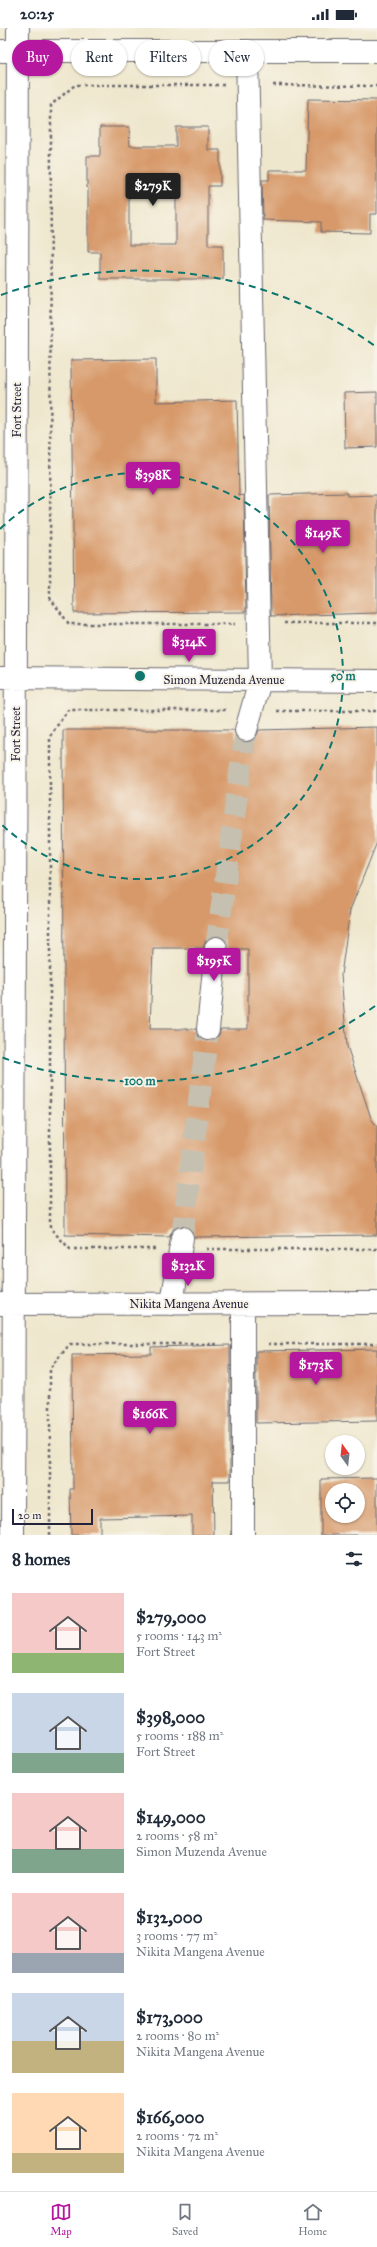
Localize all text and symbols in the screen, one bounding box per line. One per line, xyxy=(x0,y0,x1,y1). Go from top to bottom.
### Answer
text: 20:25 xyxy=(20,5,54,23)
chip: Buy xyxy=(12,40,63,76)
chip: Rent xyxy=(71,40,127,76)
chip: Filters xyxy=(135,40,201,76)
chip: New xyxy=(209,40,264,76)
pin: $279K xyxy=(125,173,181,207)
text: $279K xyxy=(134,178,172,194)
street label: Fort Street xyxy=(10,382,24,437)
pin: $398K xyxy=(125,462,181,496)
text: $398K xyxy=(135,467,171,483)
pin: $149K xyxy=(295,520,351,554)
text: $149K xyxy=(305,525,341,541)
pin: $314K xyxy=(161,629,217,663)
text: $314K xyxy=(172,634,206,650)
centre of rings xyxy=(133,669,147,683)
text: 50 m xyxy=(330,669,357,683)
street label: Simon Muzenda Avenue xyxy=(164,673,284,687)
street label: Fort Street xyxy=(9,706,23,761)
pin: $195K xyxy=(186,948,242,982)
text: $195K xyxy=(196,953,232,969)
text: 100 m xyxy=(124,1074,157,1088)
pin: $132K xyxy=(160,1253,216,1287)
text: $132K xyxy=(171,1258,205,1274)
street label: Nikita Mangena Avenue xyxy=(130,1297,248,1312)
pin: $173K xyxy=(288,1352,344,1386)
text: $173K xyxy=(299,1357,333,1373)
pin: $166K xyxy=(122,1401,178,1435)
text: $166K xyxy=(132,1406,168,1422)
north arrow xyxy=(325,1435,365,1475)
map controls xyxy=(325,1435,365,1523)
button: locate xyxy=(325,1483,365,1523)
scale bar xyxy=(12,1507,93,1526)
text: 20 m xyxy=(18,1509,41,1522)
icon: filters xyxy=(343,1548,365,1570)
text: 8 homes xyxy=(12,1549,70,1570)
text: $279,000 xyxy=(136,1607,206,1628)
icon: home xyxy=(44,1609,92,1657)
text: 5 rooms · 143 m² xyxy=(136,1628,222,1644)
text: Fort Street xyxy=(136,1644,195,1660)
text: $398,000 xyxy=(136,1707,205,1728)
icon: home xyxy=(44,1709,92,1757)
text: 5 rooms · 188 m² xyxy=(136,1728,223,1744)
text: Fort Street xyxy=(136,1744,195,1760)
text: $149,000 xyxy=(136,1807,206,1828)
icon: home xyxy=(44,1809,92,1857)
text: 2 rooms · 58 m² xyxy=(136,1828,218,1844)
text: Simon Muzenda Avenue xyxy=(136,1844,267,1860)
text: $132,000 xyxy=(136,1907,203,1928)
icon: home xyxy=(44,1909,92,1957)
text: 3 rooms · 77 m² xyxy=(136,1928,218,1944)
text: Nikita Mangena Avenue xyxy=(136,1944,265,1960)
text: $173,000 xyxy=(136,2007,203,2028)
icon: home xyxy=(44,2009,92,2057)
text: 2 rooms · 80 m² xyxy=(136,2028,219,2044)
text: Nikita Mangena Avenue xyxy=(136,2044,265,2060)
text: $166,000 xyxy=(136,2107,204,2128)
icon: home xyxy=(44,2109,92,2157)
text: 2 rooms · 72 m² xyxy=(136,2128,218,2144)
text: Nikita Mangena Avenue xyxy=(136,2144,265,2160)
tab: Map xyxy=(50,2201,72,2238)
tab: Saved xyxy=(172,2201,198,2238)
tab: Home xyxy=(298,2201,327,2238)

